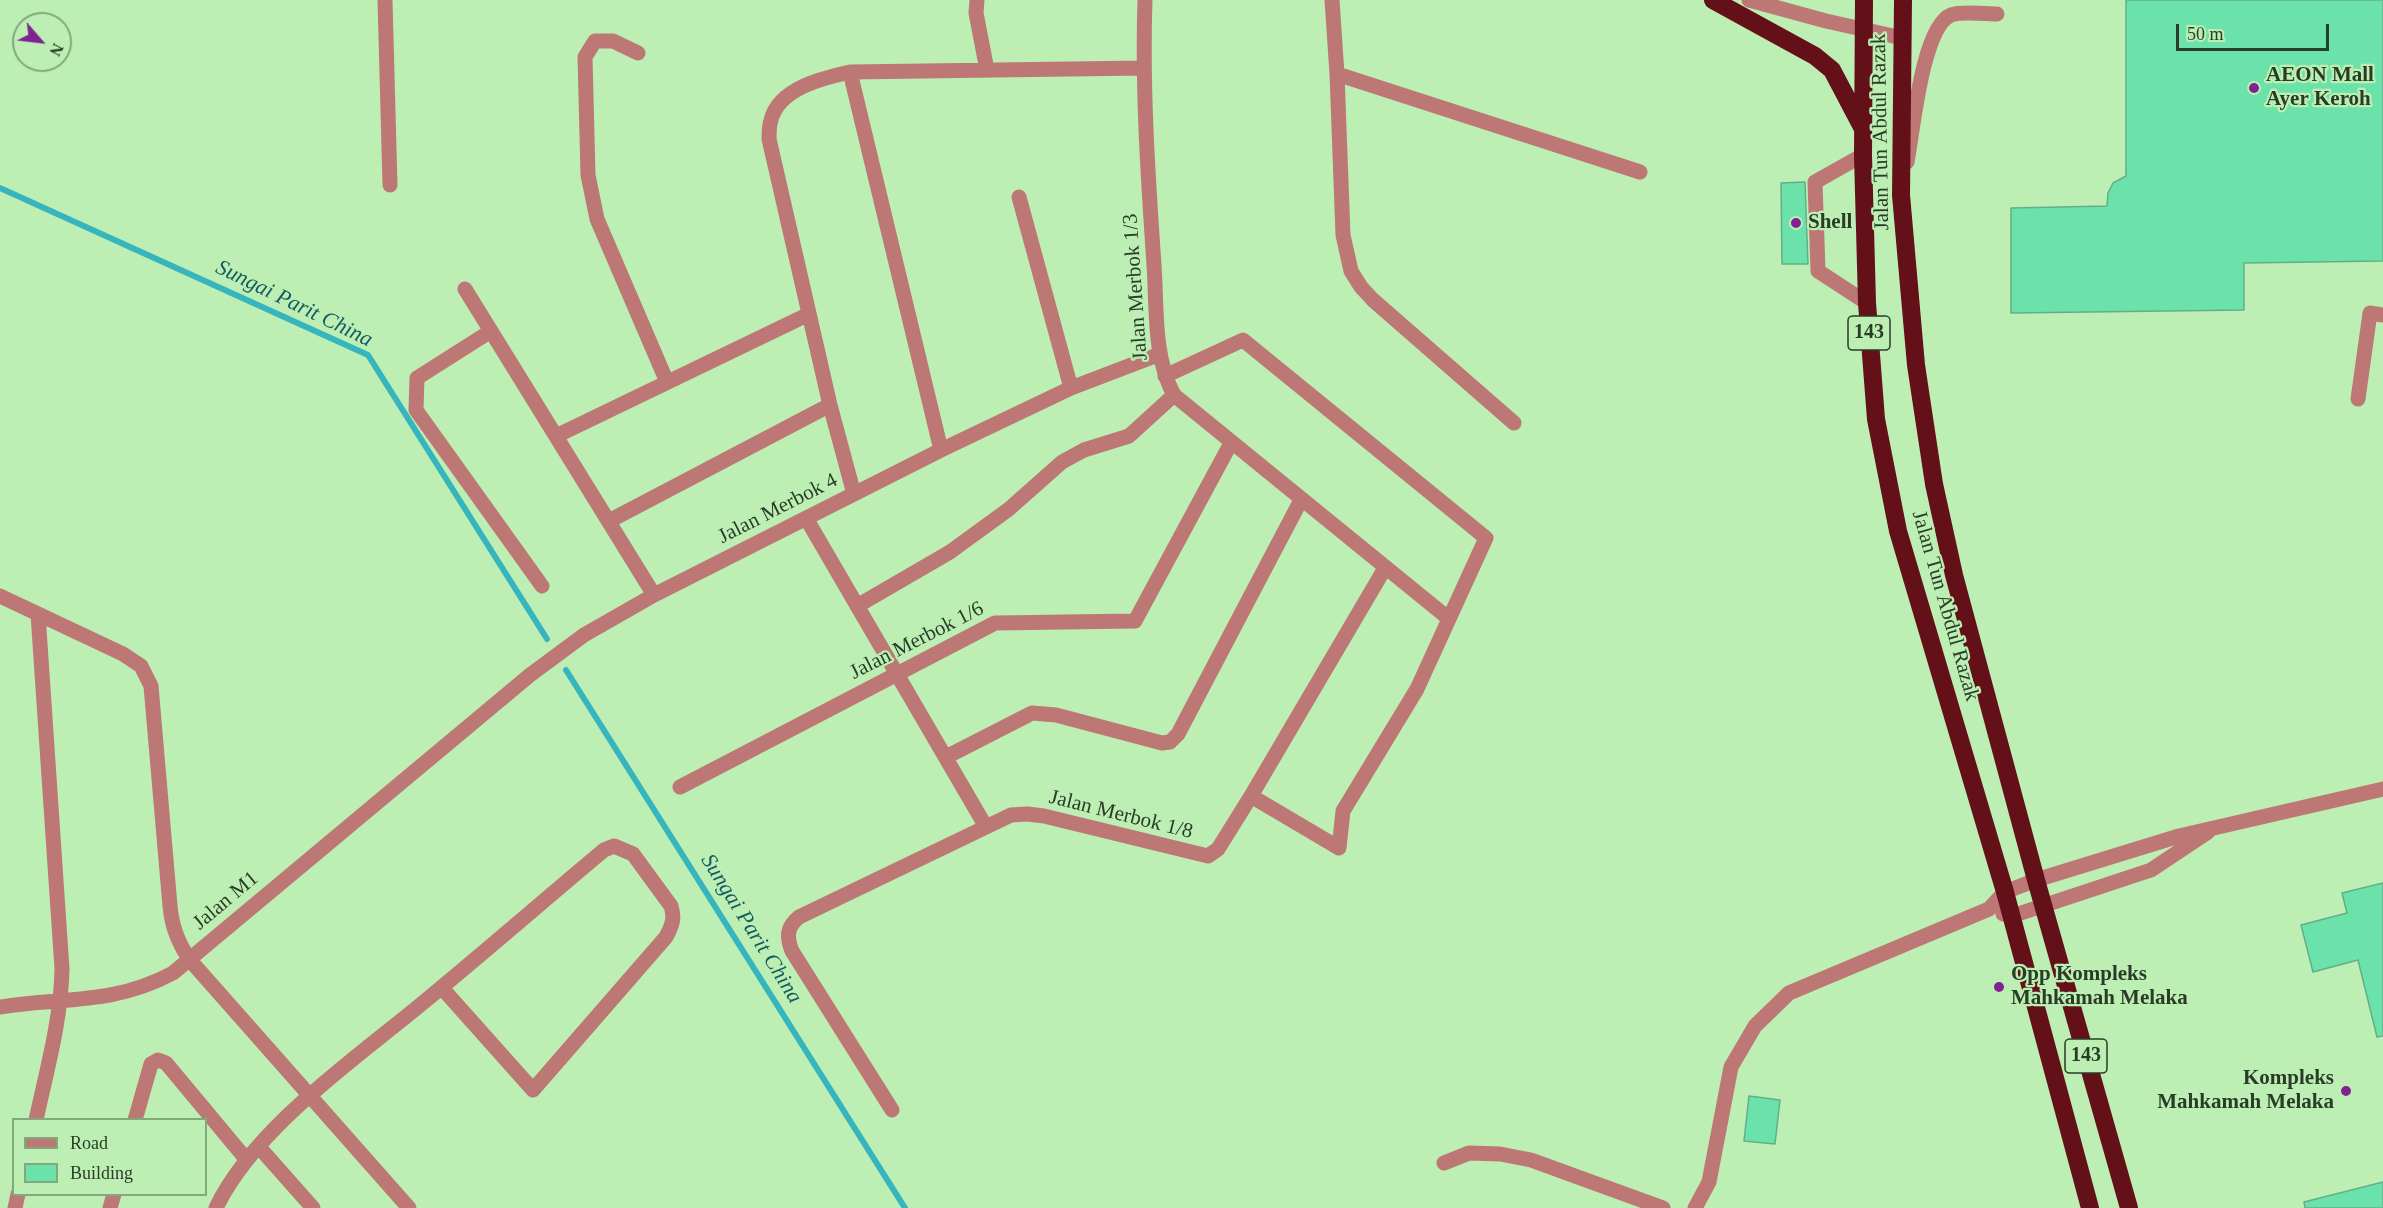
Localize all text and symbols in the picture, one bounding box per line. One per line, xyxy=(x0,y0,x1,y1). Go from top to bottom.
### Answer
north arrow xyxy=(12,12,72,72)
scale bar xyxy=(2179,12,2332,50)
text: 50 m xyxy=(2187,24,2224,44)
street label: Jalan Tun Abdul Razak xyxy=(1867,33,1895,231)
text: N xyxy=(46,41,67,59)
place label: AEON Mall Ayer Keroh xyxy=(2266,63,2374,113)
marker: AEON Mall Ayer Keroh xyxy=(2247,81,2261,95)
place label: Shell xyxy=(1808,210,1852,236)
street label: Jalan Merbok 1/3 xyxy=(1118,213,1154,361)
marker: Shell xyxy=(1789,216,1803,230)
water label: Sungai Parit China xyxy=(211,255,377,353)
road number: 143 xyxy=(1848,316,1890,350)
street label: Jalan Merbok 4 xyxy=(714,468,842,550)
street label: Jalan Tun Abdul Razak xyxy=(1906,508,1984,704)
street label: Jalan Merbok 1/6 xyxy=(846,596,988,686)
street label: Jalan Merbok 1/8 xyxy=(1047,785,1195,845)
water label: Sungai Parit China xyxy=(694,849,808,1009)
street label: Jalan M1 xyxy=(188,866,264,936)
place label: Opp Kompleks Mahkamah Melaka xyxy=(2011,962,2188,1012)
marker: Opp Kompleks Mahkamah Melaka xyxy=(1992,980,2006,994)
road number: 143 xyxy=(2065,1039,2107,1073)
place label: Kompleks Mahkamah Melaka xyxy=(2157,1066,2334,1116)
marker: Kompleks Mahkamah Melaka xyxy=(2339,1084,2353,1098)
legend xyxy=(12,1118,207,1196)
text: Road xyxy=(70,1133,108,1153)
text: Building xyxy=(70,1163,133,1183)

